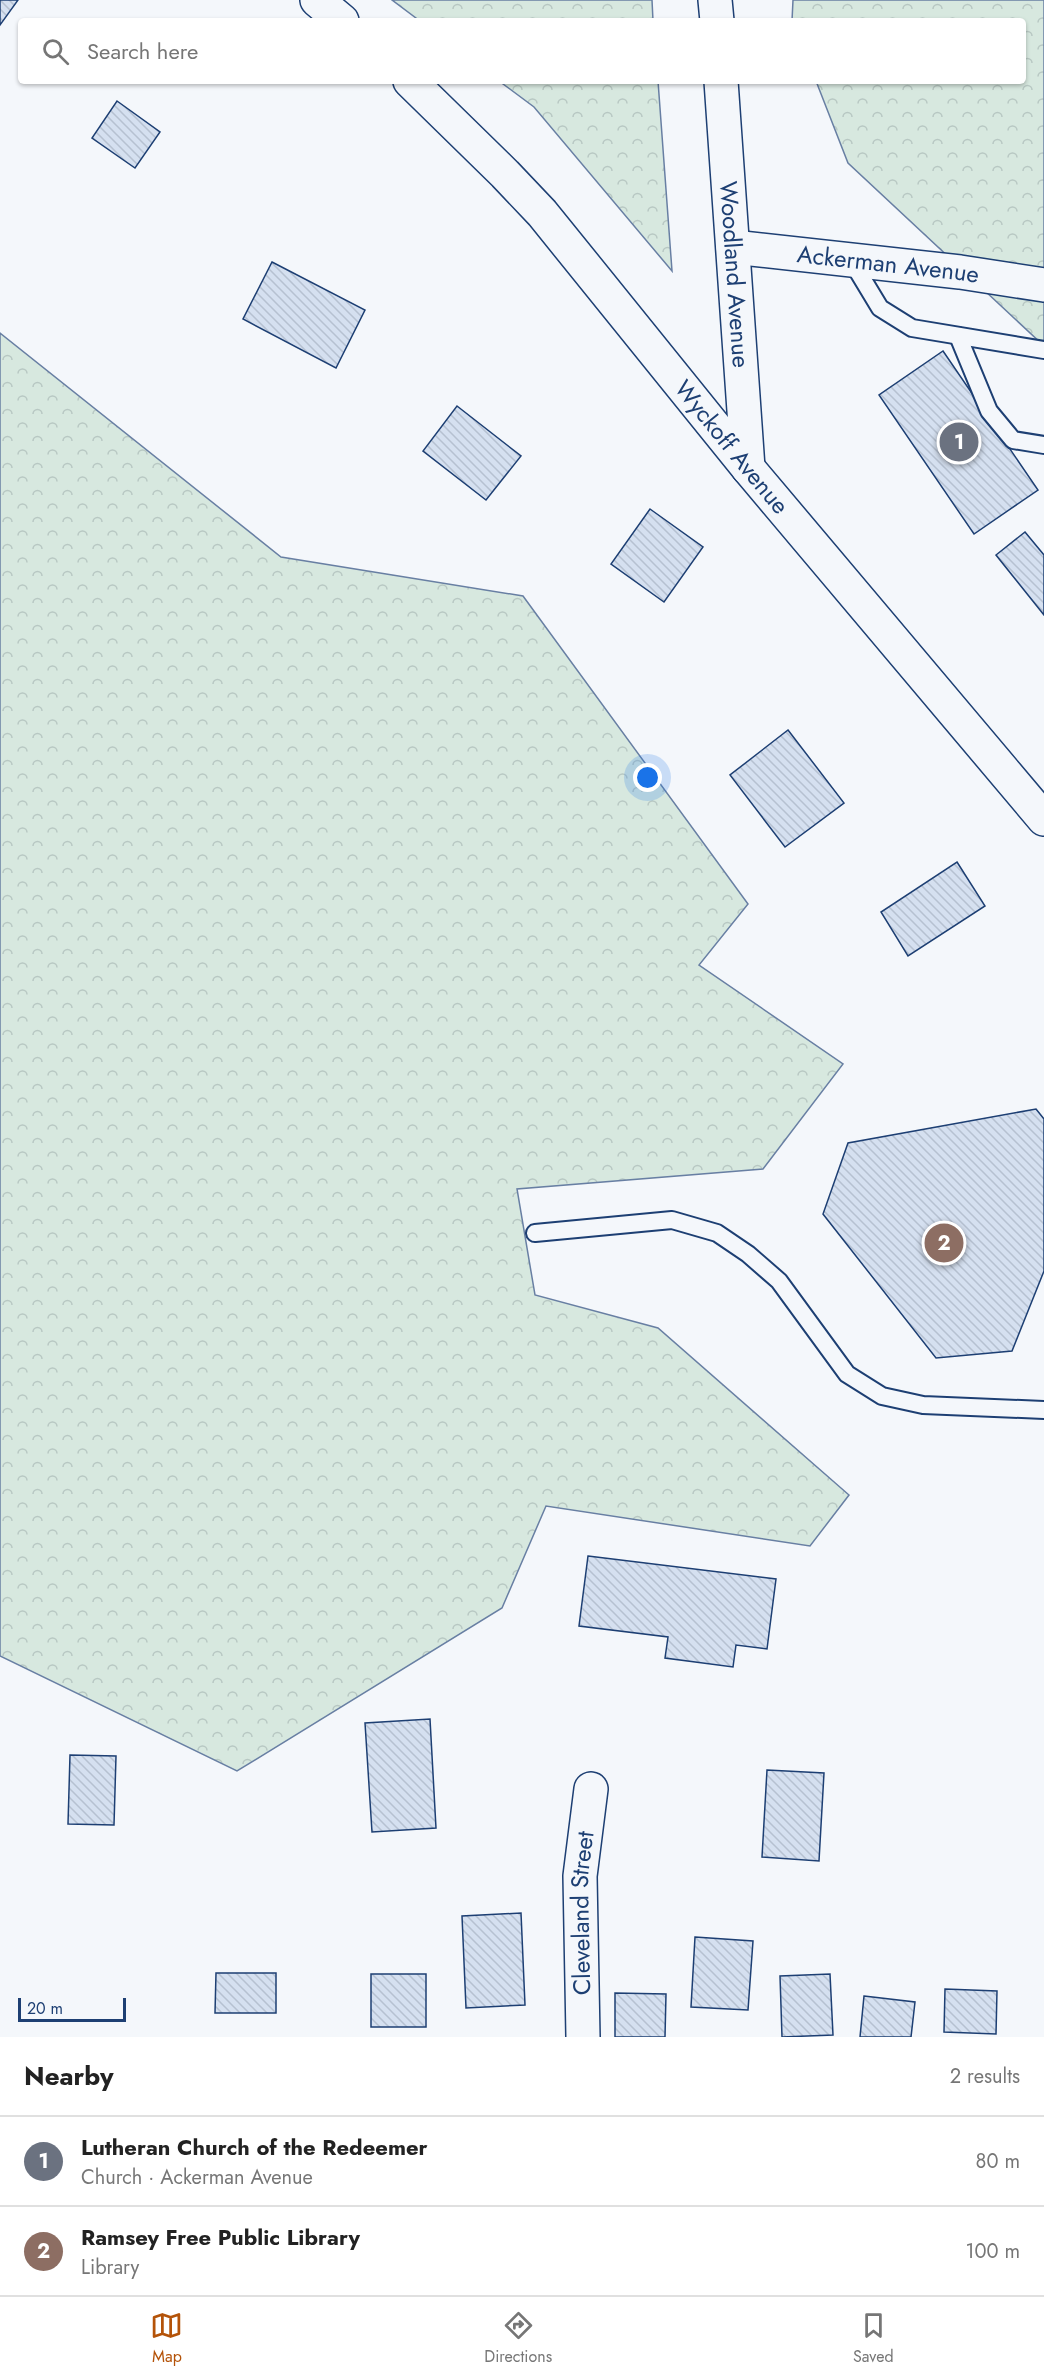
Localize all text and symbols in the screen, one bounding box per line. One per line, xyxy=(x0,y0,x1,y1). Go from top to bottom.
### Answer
search box xyxy=(18,18,1026,84)
icon: search xyxy=(39,35,72,68)
text: Search here xyxy=(87,35,198,67)
street label: Woodland Avenue xyxy=(711,180,759,369)
street label: Ackerman Avenue xyxy=(795,236,982,292)
street label: Wyckoff Avenue xyxy=(666,372,798,522)
pin: 1 xyxy=(940,420,978,464)
your location xyxy=(633,763,662,792)
pin: 2 xyxy=(924,1220,964,1266)
street label: Cleveland Street xyxy=(562,1829,603,1996)
scale bar xyxy=(18,1995,126,2022)
text: 20 m xyxy=(27,1997,63,2020)
text: Nearby xyxy=(24,2057,113,2095)
text: 2 results xyxy=(950,2062,1020,2091)
text: Lutheran Church of the Redeemer xyxy=(81,2131,428,2163)
text: 1 xyxy=(38,2147,49,2176)
text: 80 m xyxy=(975,2147,1020,2176)
text: Church · Ackerman Avenue xyxy=(81,2163,313,2192)
text: Ramsey Free Public Library xyxy=(81,2221,360,2253)
text: 2 xyxy=(37,2237,50,2266)
text: 100 m xyxy=(965,2237,1020,2266)
text: Library xyxy=(81,2253,139,2282)
tab: Map xyxy=(150,2309,183,2368)
tab: Directions xyxy=(484,2309,552,2368)
tab: Saved xyxy=(853,2309,894,2368)

